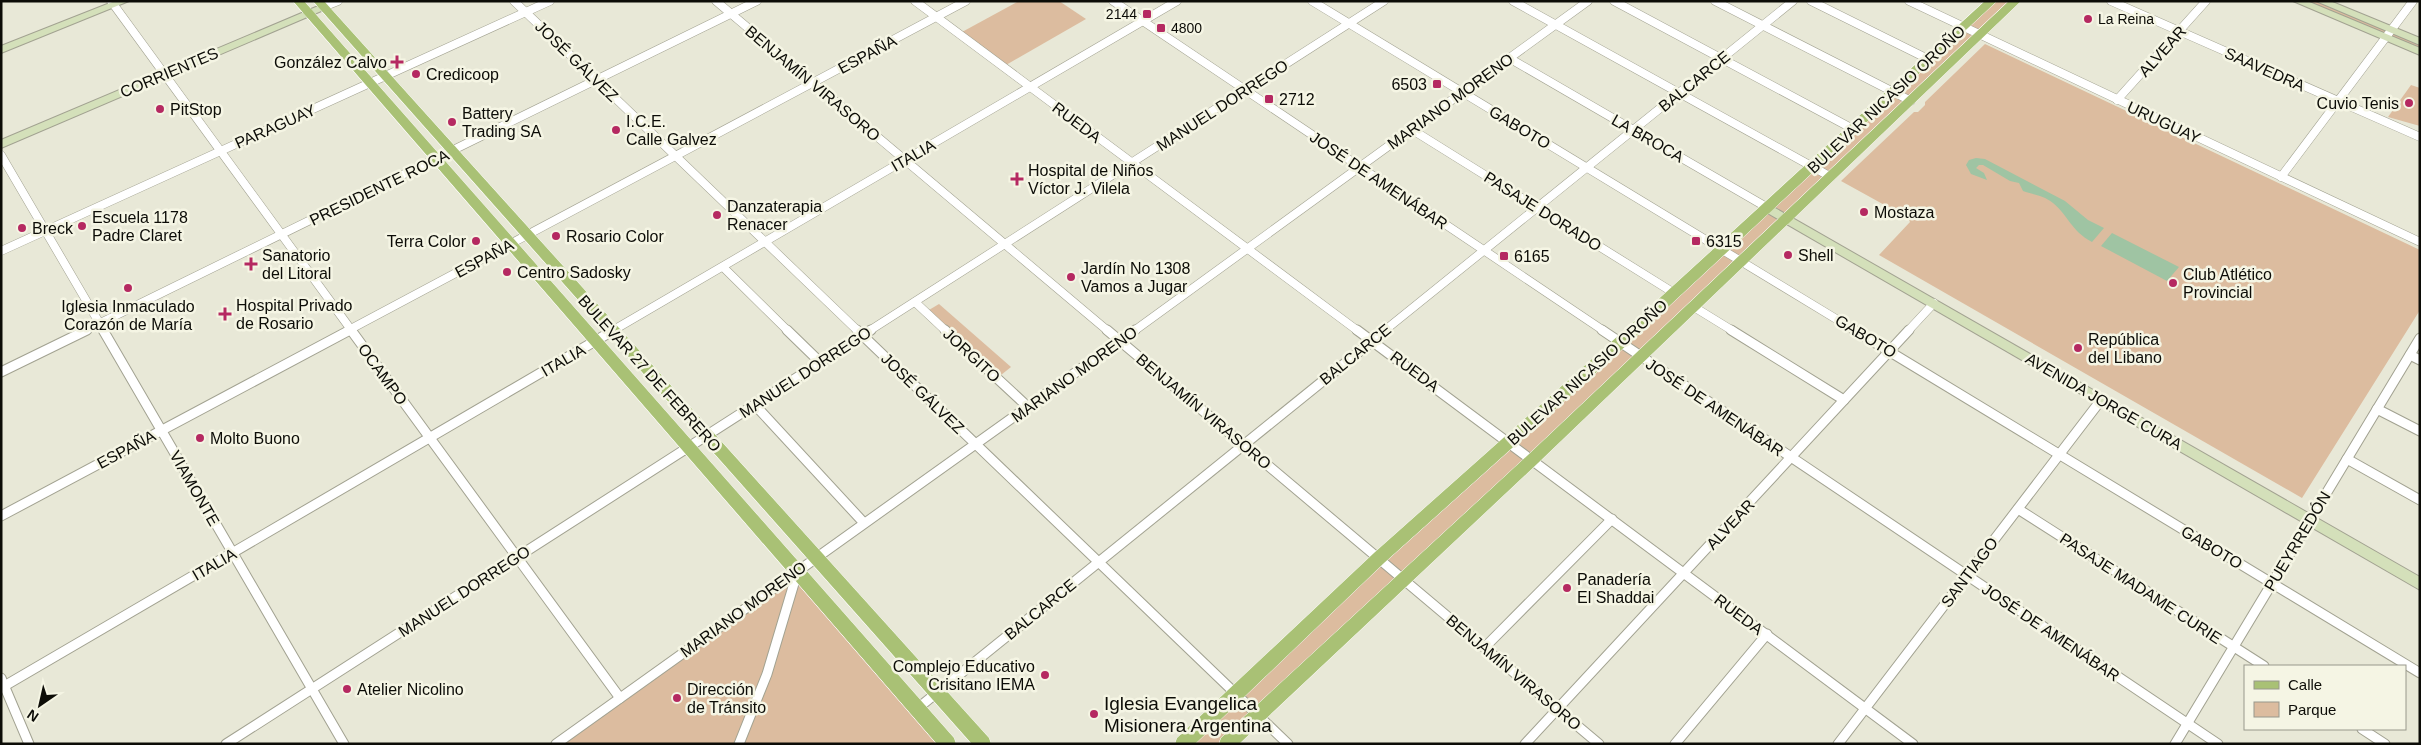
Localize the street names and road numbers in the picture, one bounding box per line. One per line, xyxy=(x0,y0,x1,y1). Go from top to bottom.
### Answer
street label: JOSÉ GÁLVEZ xyxy=(532,17,622,105)
street label: BULEVAR NICASIO OROÑO xyxy=(1803,21,1968,177)
street label: BENJAMÍN VIRASORO xyxy=(742,22,884,144)
street label: ALVEAR xyxy=(2135,23,2189,80)
street label: ESPAÑA xyxy=(834,30,900,77)
street label: CORRIENTES xyxy=(118,44,221,101)
street label: SAAVEDRA xyxy=(2222,44,2308,95)
street label: BALCARCE xyxy=(1655,48,1733,115)
street label: MARIANO MORENO xyxy=(1384,50,1516,153)
street label: MANUEL DORREGO xyxy=(1153,57,1291,154)
street label: URUGUAY xyxy=(2124,98,2203,147)
street label: RUEDA xyxy=(1049,99,1104,146)
street label: PARAGUAY xyxy=(232,101,318,152)
street label: GABOTO xyxy=(1486,103,1553,152)
street label: LA BROCA xyxy=(1609,111,1687,166)
street label: JOSÉ DE AMENÁBAR xyxy=(1307,127,1451,233)
street label: ITALIA xyxy=(888,136,938,175)
street label: PRESIDENTE ROCA xyxy=(307,146,452,229)
street label: PASAJE DORADO xyxy=(1481,168,1604,254)
street label: ESPAÑA xyxy=(451,234,517,281)
street label: BULEVAR 27 DE FEBRERO xyxy=(575,292,724,455)
street label: BULEVAR NICASIO OROÑO xyxy=(1503,295,1671,448)
street label: GABOTO xyxy=(1832,312,1899,361)
street label: BALCARCE xyxy=(1316,321,1394,388)
street label: MARIANO MORENO xyxy=(1008,323,1140,426)
street label: MANUEL DORREGO xyxy=(736,324,874,421)
street label: JORGITO xyxy=(940,325,1003,386)
street label: OCAMPO xyxy=(355,341,410,408)
street label: ITALIA xyxy=(538,341,588,380)
street label: RUEDA xyxy=(1387,348,1442,395)
street label: JOSÉ GÁLVEZ xyxy=(878,349,968,437)
street label: BENJAMÍN VIRASORO xyxy=(1133,350,1275,472)
street label: AVENIDA JORGE CURA xyxy=(2023,350,2185,453)
street label: JOSÉ DE AMENÁBAR xyxy=(1643,354,1787,460)
street label: ESPAÑA xyxy=(93,425,159,472)
street label: VIAMONTE xyxy=(166,448,223,529)
street label: PUEYRREDÓN xyxy=(2260,488,2334,594)
street label: ALVEAR xyxy=(1703,496,1758,553)
street label: GABOTO xyxy=(2178,523,2245,572)
street label: PASAJE MADAME CURIE xyxy=(2057,530,2225,647)
street label: SANTIAGO xyxy=(1938,534,2001,610)
street label: MANUEL DORREGO xyxy=(395,543,533,640)
street label: ITALIA xyxy=(189,545,239,584)
street label: MARIANO MORENO xyxy=(677,558,809,661)
street label: BALCARCE xyxy=(1001,576,1079,643)
street label: JOSÉ DE AMENÁBAR xyxy=(1979,579,2123,685)
street label: RUEDA xyxy=(1711,591,1766,638)
street label: BENJAMÍN VIRASORO xyxy=(1443,611,1585,733)

